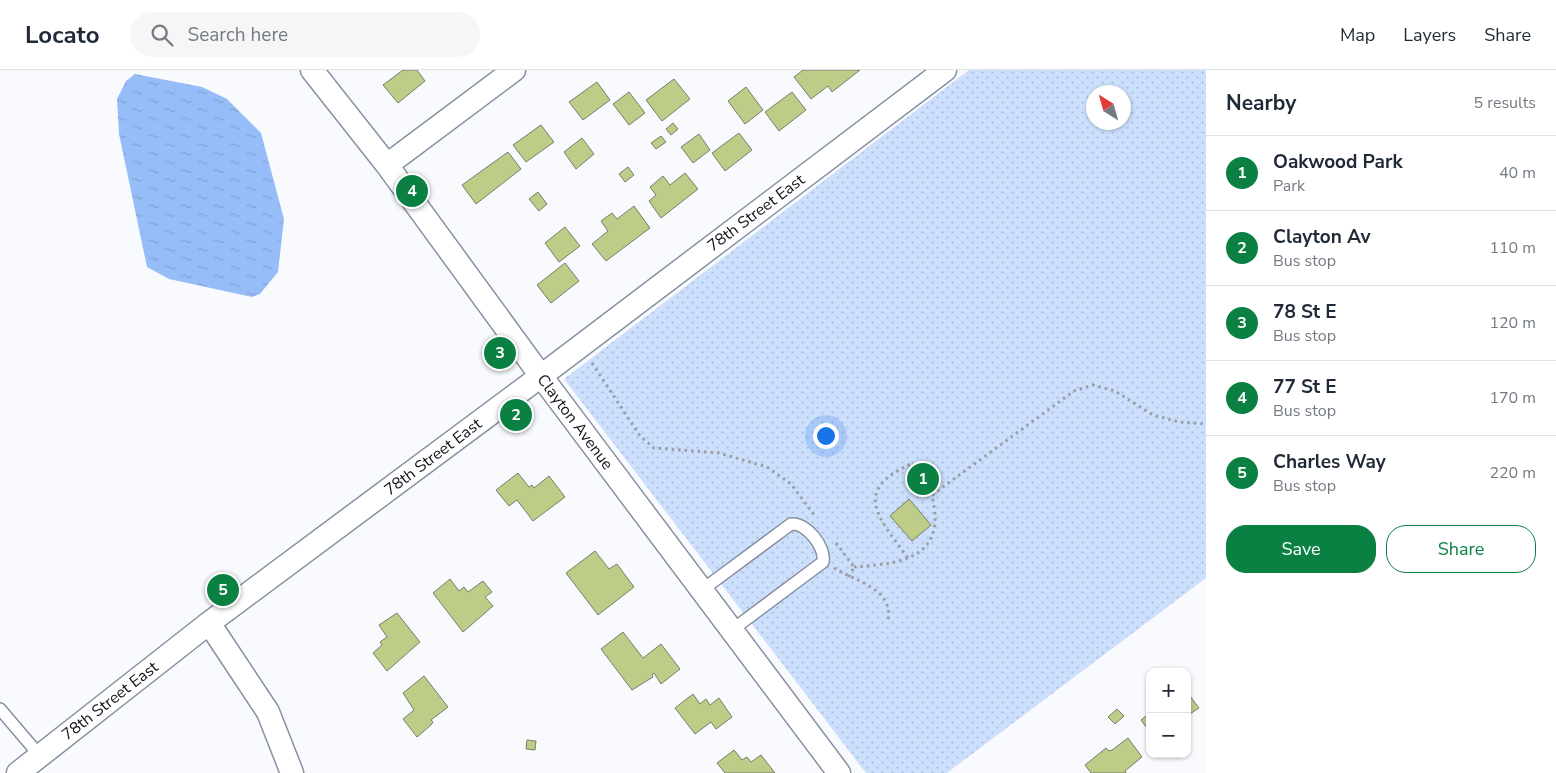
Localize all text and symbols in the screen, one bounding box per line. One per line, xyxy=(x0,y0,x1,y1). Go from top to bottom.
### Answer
search box xyxy=(130,12,480,57)
text: Locato xyxy=(25,19,100,51)
icon: search xyxy=(148,21,176,49)
text: Search here xyxy=(188,22,288,48)
text: Map xyxy=(1340,23,1375,47)
text: Layers xyxy=(1403,23,1456,47)
text: Share xyxy=(1484,23,1531,47)
north arrow xyxy=(1086,85,1131,130)
text: Nearby xyxy=(1226,89,1296,117)
text: 5 results xyxy=(1474,92,1536,114)
text: Oakwood Park xyxy=(1273,149,1403,175)
text: 1 xyxy=(1237,162,1247,184)
text: 40 m xyxy=(1499,162,1536,184)
street label: 78th Street East xyxy=(703,169,810,257)
pin: 4 xyxy=(396,172,428,210)
text: Park xyxy=(1273,175,1305,197)
text: Clayton Av xyxy=(1273,224,1371,250)
text: 2 xyxy=(1237,237,1247,259)
text: 110 m xyxy=(1489,237,1536,259)
text: Bus stop xyxy=(1273,250,1336,272)
text: 78 St E xyxy=(1273,299,1337,325)
text: 3 xyxy=(1237,312,1247,334)
text: 120 m xyxy=(1489,312,1536,334)
text: Bus stop xyxy=(1273,325,1336,347)
pin: 3 xyxy=(484,334,516,372)
street label: Clayton Avenue xyxy=(532,370,618,474)
text: 77 St E xyxy=(1273,374,1337,400)
text: 4 xyxy=(1237,387,1247,409)
text: 170 m xyxy=(1489,387,1536,409)
pin: 2 xyxy=(500,396,532,434)
text: Bus stop xyxy=(1273,400,1336,422)
street label: 78th Street East xyxy=(380,413,487,501)
your location xyxy=(813,423,839,449)
text: Charles Way xyxy=(1273,449,1386,475)
pin: 1 xyxy=(907,460,939,498)
text: 5 xyxy=(1237,462,1247,484)
text: 220 m xyxy=(1489,462,1536,484)
text: Bus stop xyxy=(1273,475,1336,497)
button: Save xyxy=(1226,525,1376,573)
button: Share xyxy=(1386,525,1536,573)
pin: 5 xyxy=(207,571,239,609)
street label: 78th Street East xyxy=(57,656,163,746)
map controls xyxy=(1146,668,1191,758)
button: + xyxy=(1146,668,1191,713)
button: − xyxy=(1146,713,1191,758)

